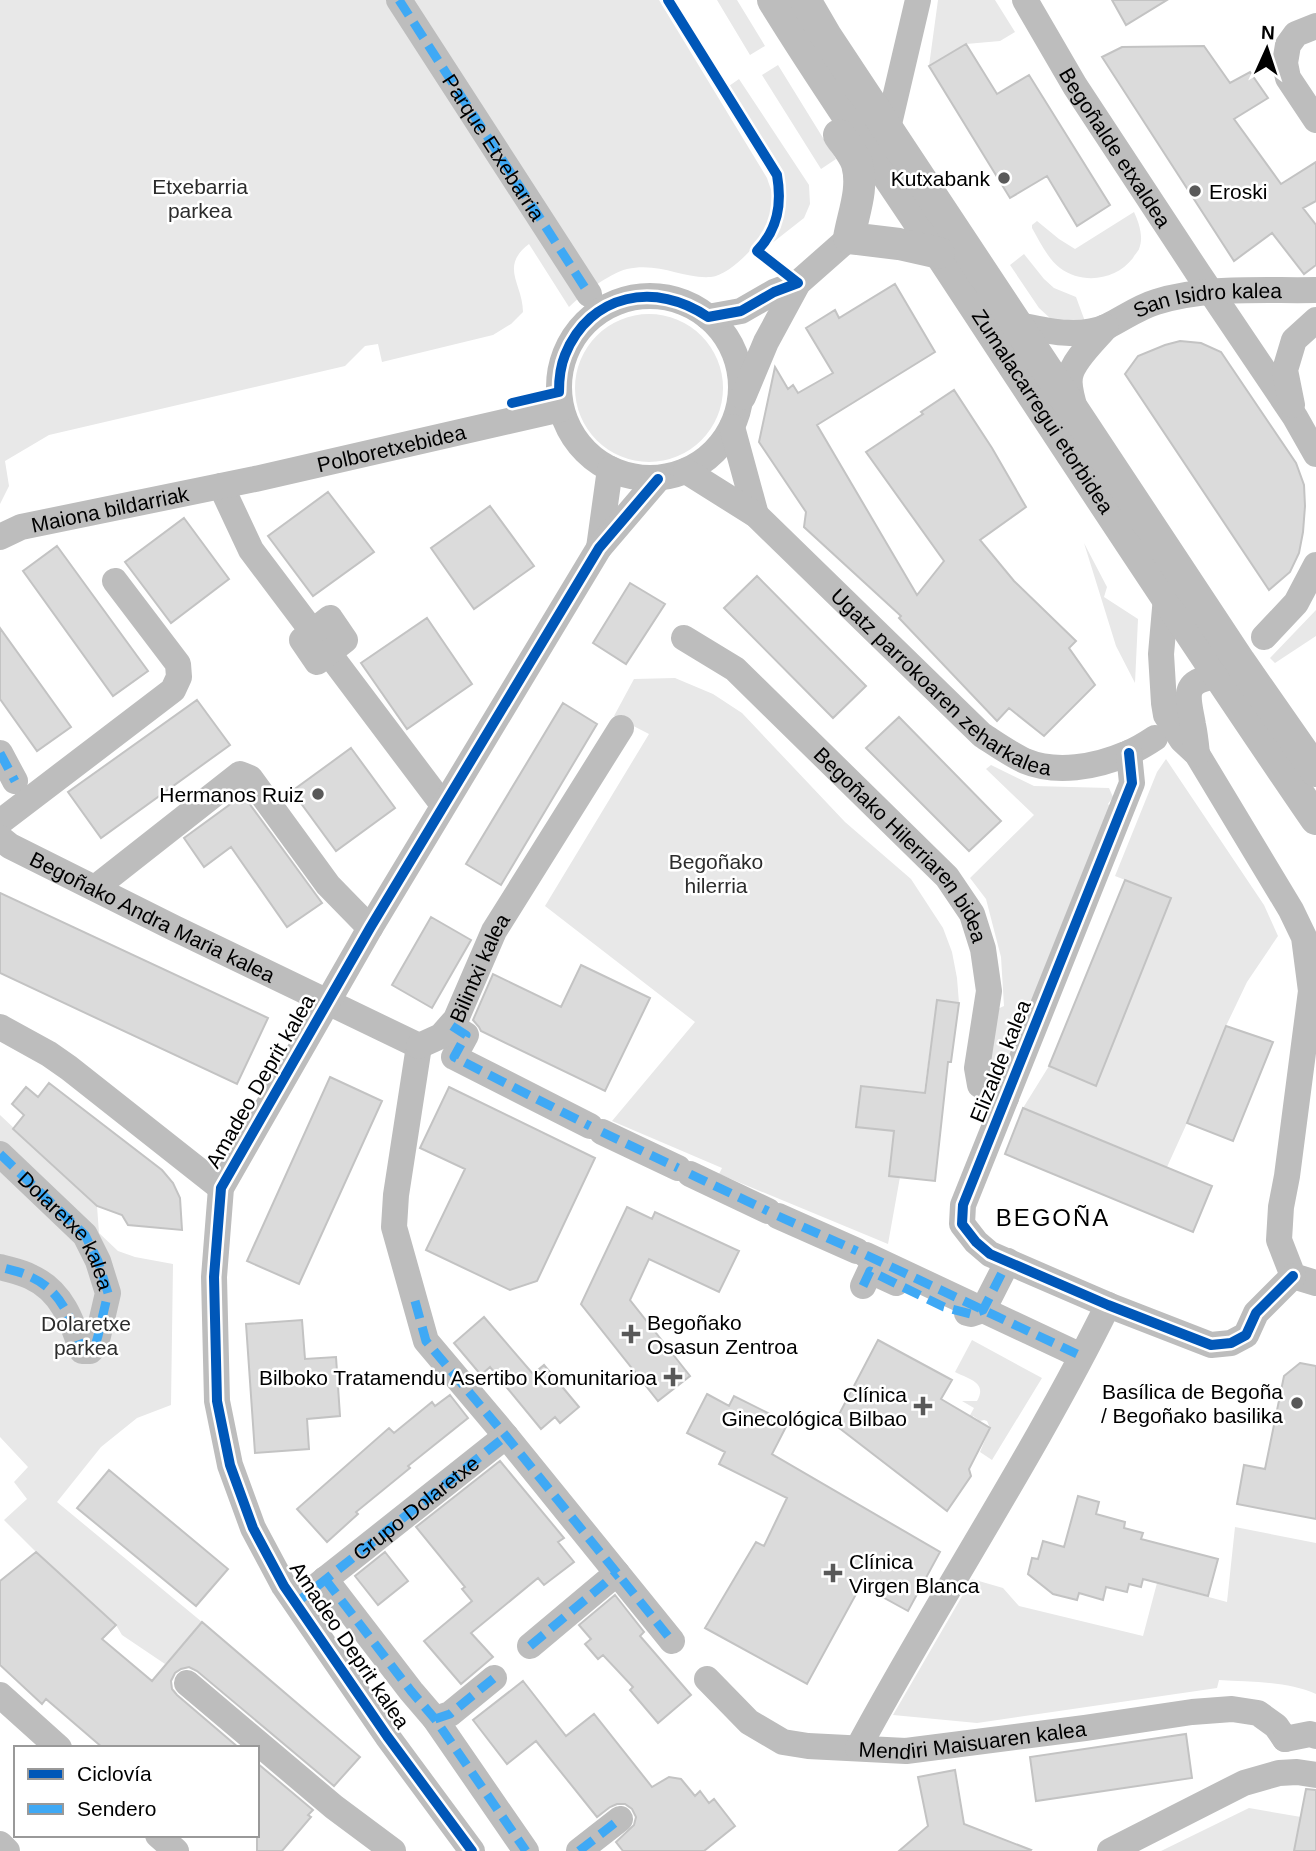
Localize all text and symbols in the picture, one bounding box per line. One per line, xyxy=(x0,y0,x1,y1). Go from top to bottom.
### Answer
north arrow xyxy=(1232,14,1302,84)
text: N xyxy=(1260,22,1275,43)
street label: Begoñalde etxaldea xyxy=(1055,63,1176,232)
street label: Parque Etxebarria xyxy=(438,70,550,225)
place label: Kutxabank xyxy=(891,167,990,190)
marker: Kutxabank xyxy=(996,170,1012,186)
park label: Etxebarria parkea xyxy=(152,175,248,222)
place label: Eroski xyxy=(1209,180,1267,203)
marker: Eroski xyxy=(1187,183,1203,199)
street label: San Isidro kalea xyxy=(1129,278,1282,322)
street label: Zumalacarregui etorbidea xyxy=(968,305,1119,518)
street label: Polboretxebidea xyxy=(315,420,468,476)
street label: Maiona bildarriak xyxy=(29,481,191,536)
street label: Ugatz parrokoaren zeharkalea xyxy=(827,583,1053,779)
street label: Begoñako Hilerriaren bidea xyxy=(810,742,992,945)
place label: Hermanos Ruiz xyxy=(159,783,304,806)
marker: Hermanos Ruiz xyxy=(310,786,326,802)
street label: Begoñako Andra Maria kalea xyxy=(27,847,279,987)
park label: Begoñako hilerria xyxy=(669,850,763,897)
street label: Bilintxi kalea xyxy=(445,909,514,1026)
street label: Amadeo Deprit kalea xyxy=(201,990,319,1172)
street label: Elizalde kalea xyxy=(965,996,1035,1125)
street label: Dolaretxe kalea xyxy=(14,1166,118,1293)
district label: BEGOÑA xyxy=(996,1204,1110,1231)
place label: Begoñako Osasun Zentroa xyxy=(647,1311,798,1358)
park label: Dolaretxe parkea xyxy=(41,1312,131,1359)
marker: Begoñako Osasun Zentroa xyxy=(621,1324,641,1344)
place label: Bilboko Tratamendu Asertibo Komunitarioa xyxy=(259,1366,657,1389)
marker: Bilboko Tratamendu Asertibo Komunitarioa xyxy=(663,1367,683,1387)
place label: Basílica de Begoña / Begoñako basilika xyxy=(1101,1380,1283,1427)
place label: Clínica Ginecológica Bilbao xyxy=(721,1383,907,1430)
marker: Basílica de Begoña / Begoñako basilika xyxy=(1289,1395,1305,1411)
marker: Clínica Ginecológica Bilbao xyxy=(913,1396,933,1416)
street label: Grupo Dolaretxe xyxy=(348,1451,483,1565)
place label: Clínica Virgen Blanca xyxy=(849,1550,980,1597)
street label: Amadeo Deprit kalea xyxy=(286,1557,415,1733)
marker: Clínica Virgen Blanca xyxy=(823,1563,843,1583)
street label: Mendiri Maisuaren kalea xyxy=(858,1716,1088,1763)
legend xyxy=(14,1746,259,1837)
text: Ciclovía xyxy=(77,1762,152,1785)
text: Sendero xyxy=(77,1797,156,1820)

